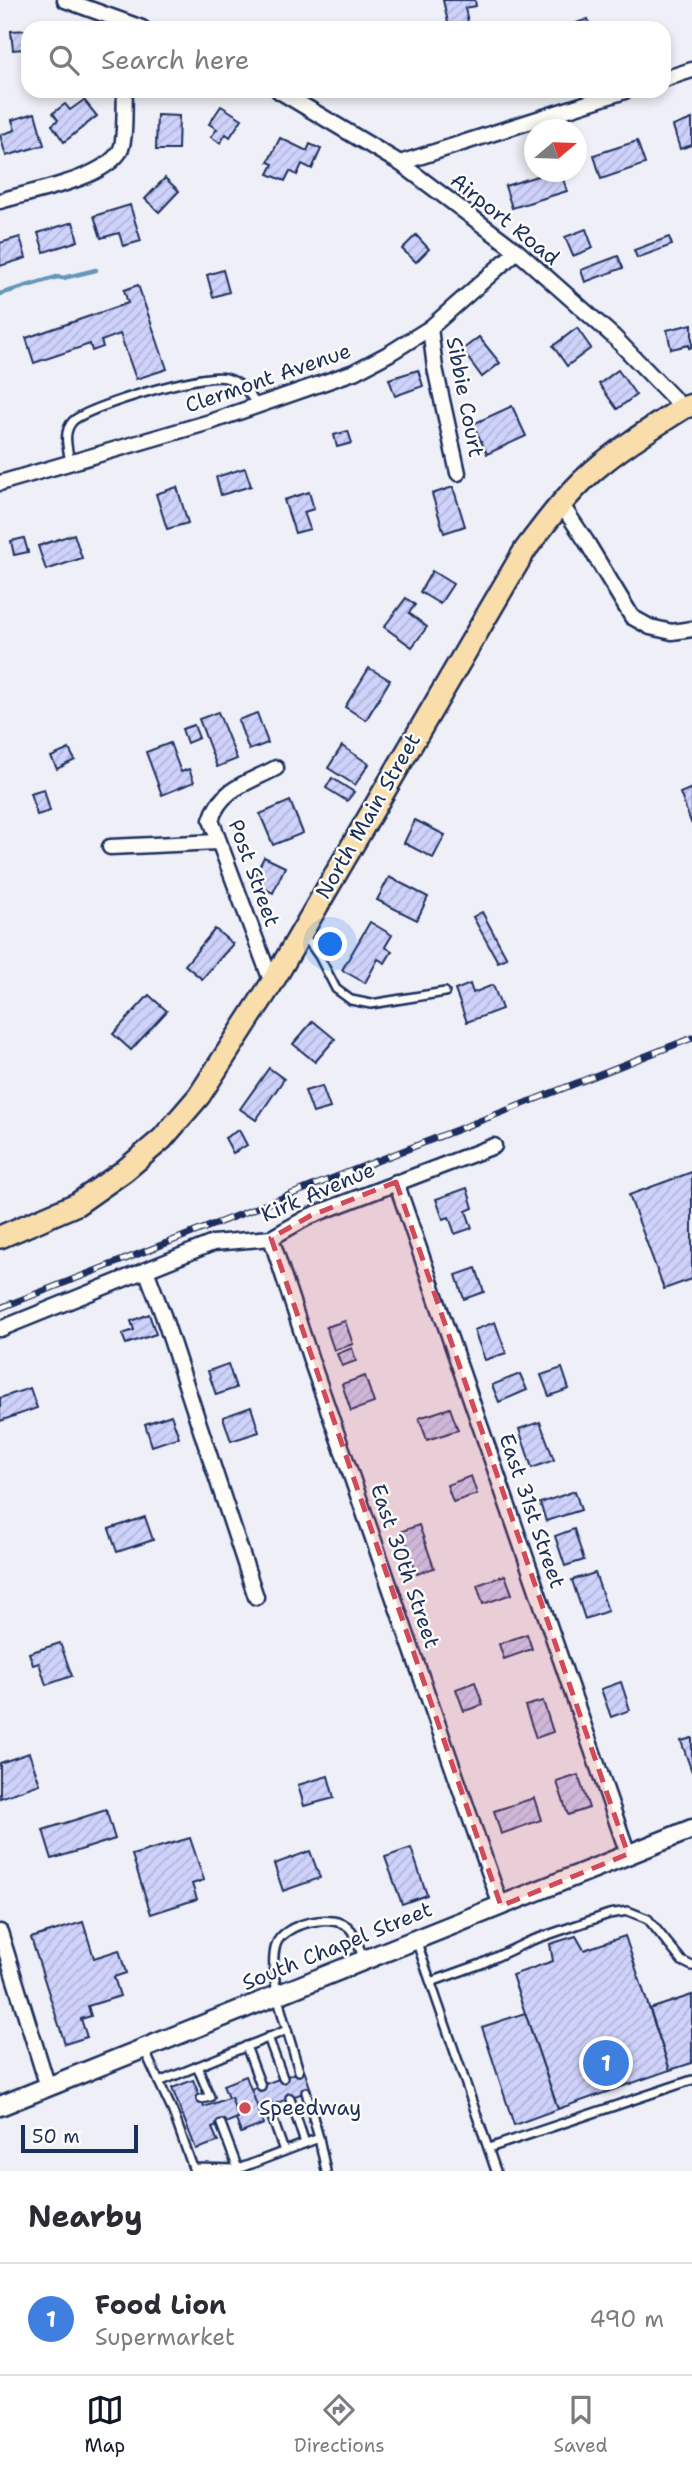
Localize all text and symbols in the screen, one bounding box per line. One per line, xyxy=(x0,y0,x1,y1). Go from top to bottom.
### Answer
search box xyxy=(21,21,671,98)
icon: search xyxy=(45,41,83,79)
text: Search here xyxy=(101,42,250,77)
north arrow xyxy=(524,119,587,182)
street label: Airport Road xyxy=(445,166,565,272)
street label: Sibbie Court xyxy=(440,334,490,460)
street label: Clermont Avenue xyxy=(181,337,355,419)
street label: North Main Street xyxy=(309,728,427,904)
street label: Post Street xyxy=(222,816,286,930)
your location xyxy=(313,927,347,961)
street label: Kirk Avenue xyxy=(257,1155,379,1229)
street label: East 31st Street xyxy=(492,1430,572,1592)
street label: East 30th Street xyxy=(364,1480,446,1652)
street label: South Chapel Street xyxy=(238,1895,436,1997)
pin: 1 xyxy=(583,2037,629,2089)
place label: Speedway xyxy=(259,2094,361,2122)
marker: Speedway xyxy=(237,2100,253,2116)
scale bar xyxy=(21,2122,138,2154)
text: 50 m xyxy=(32,2124,80,2149)
text: Nearby xyxy=(28,2196,143,2237)
text: Food Lion xyxy=(95,2287,226,2322)
text: 1 xyxy=(46,2304,56,2334)
text: 490 m xyxy=(589,2304,664,2334)
text: Supermarket xyxy=(95,2322,235,2352)
tab: Map xyxy=(84,2391,125,2458)
tab: Directions xyxy=(294,2391,385,2458)
tab: Saved xyxy=(554,2391,608,2458)

